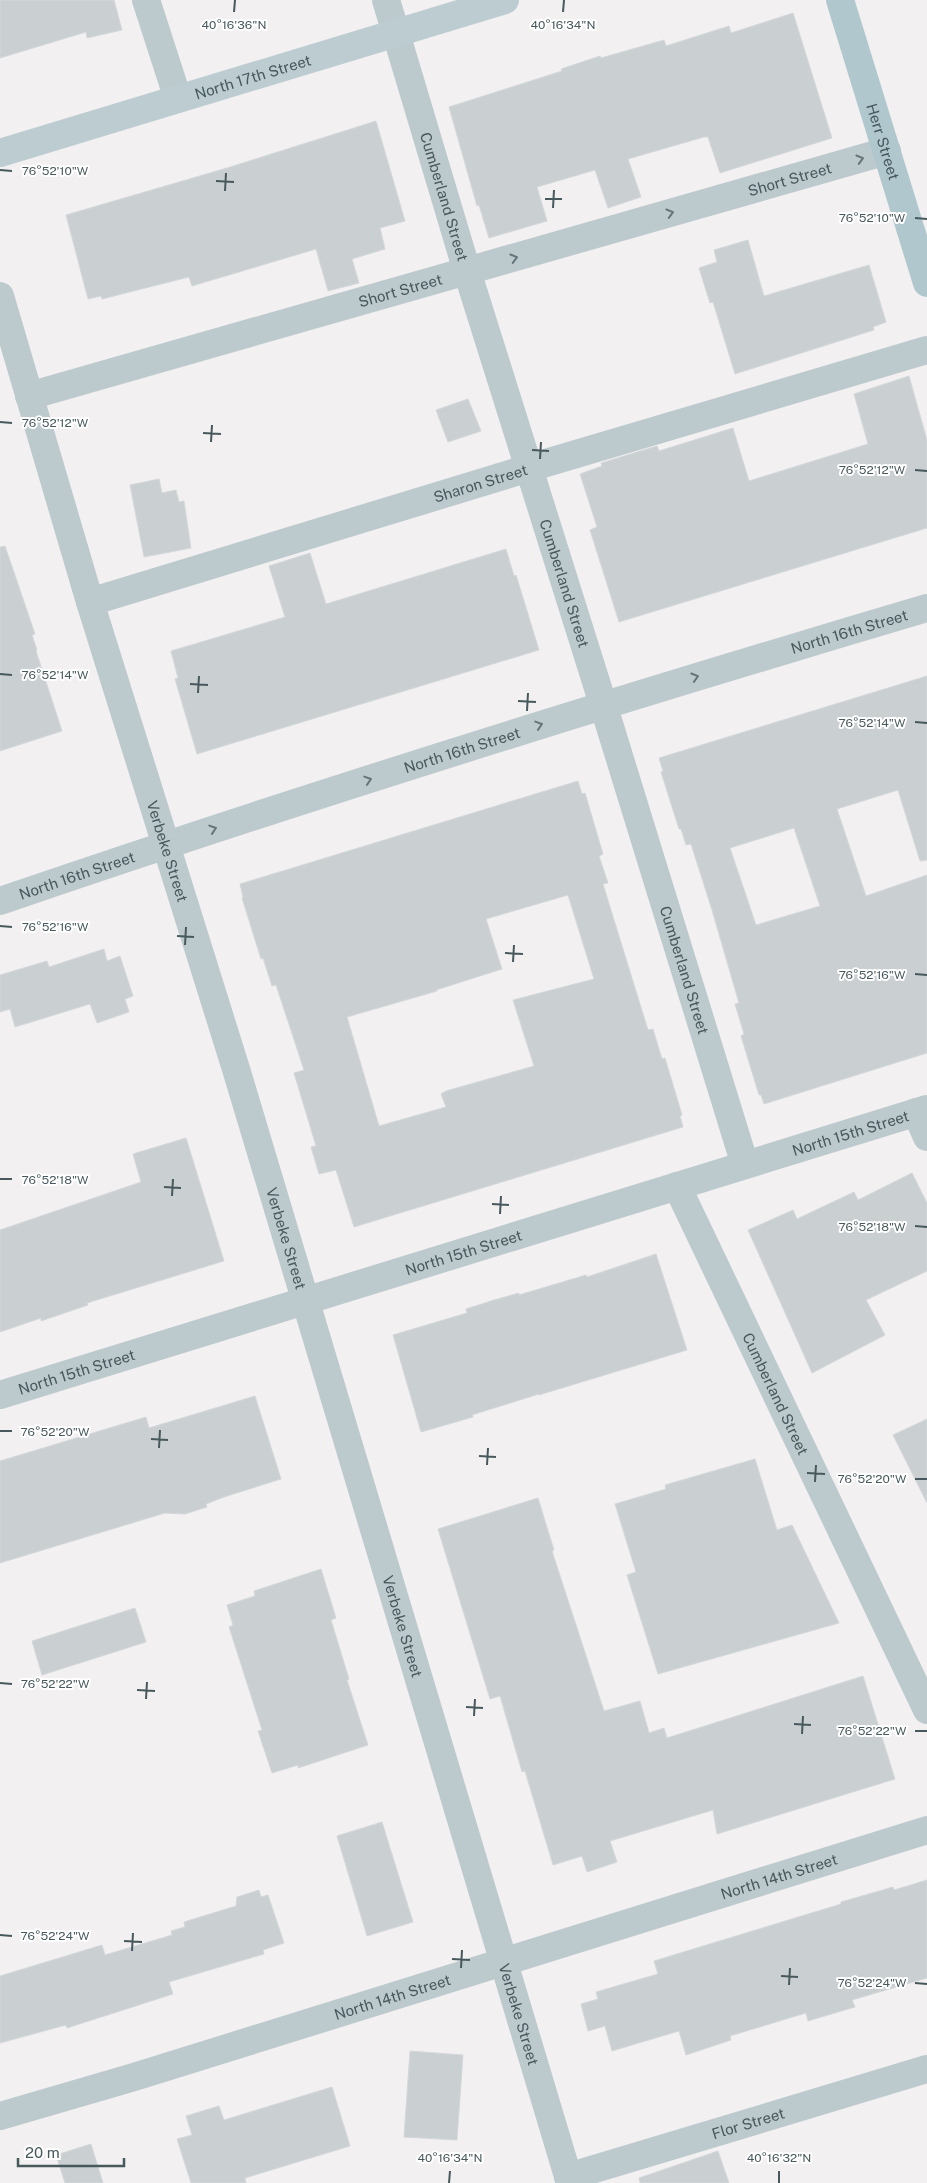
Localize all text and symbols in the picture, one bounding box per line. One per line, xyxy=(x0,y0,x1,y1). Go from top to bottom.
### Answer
text: 40°16'36"N xyxy=(202,18,266,32)
text: 40°16'34"N xyxy=(530,18,596,32)
street label: North 17th Street xyxy=(192,51,313,102)
street label: Herr Street xyxy=(864,101,903,182)
street label: Cumberland Street xyxy=(417,130,472,263)
one-way arrow xyxy=(855,154,864,165)
street label: Short Street xyxy=(746,159,834,199)
text: 76°52'10"W xyxy=(22,164,89,178)
one-way arrow xyxy=(665,208,673,218)
text: 76°52'10"W xyxy=(839,211,906,225)
one-way arrow xyxy=(509,253,517,263)
street label: Short Street xyxy=(356,270,444,310)
text: 76°52'12"W xyxy=(22,416,89,430)
street label: Sharon Street xyxy=(431,460,529,505)
text: 76°52'12"W xyxy=(839,463,906,477)
street label: Cumberland Street xyxy=(537,517,593,649)
street label: North 16th Street xyxy=(789,606,910,657)
text: 76°52'14"W xyxy=(22,668,89,682)
one-way arrow xyxy=(690,673,698,683)
text: 76°52'14"W xyxy=(839,716,906,730)
one-way arrow xyxy=(535,720,543,730)
street label: North 16th Street xyxy=(402,723,522,776)
one-way arrow xyxy=(363,775,371,785)
street label: Verbeke Street xyxy=(144,798,192,904)
one-way arrow xyxy=(208,825,217,835)
street label: North 16th Street xyxy=(17,848,137,902)
street label: Cumberland Street xyxy=(657,904,713,1036)
text: 76°52'16"W xyxy=(22,920,89,934)
text: 76°52'16"W xyxy=(839,968,906,982)
street label: North 15th Street xyxy=(790,1107,911,1159)
text: 76°52'18"W xyxy=(21,1173,89,1187)
street label: Verbeke Street xyxy=(264,1185,310,1291)
text: 76°52'18"W xyxy=(838,1220,906,1234)
street label: North 15th Street xyxy=(403,1226,524,1278)
street label: Cumberland Street xyxy=(740,1330,812,1458)
street label: North 15th Street xyxy=(16,1345,137,1397)
text: 76°52'20"W xyxy=(21,1425,90,1439)
text: 76°52'20"W xyxy=(838,1472,907,1486)
street label: Verbeke Street xyxy=(380,1573,426,1679)
text: 76°52'22"W xyxy=(21,1677,90,1691)
text: 76°52'22"W xyxy=(838,1724,907,1738)
street label: North 14th Street xyxy=(719,1850,839,1902)
text: 76°52'24"W xyxy=(20,1929,90,1943)
street label: Verbeke Street xyxy=(496,1961,543,2067)
street label: North 14th Street xyxy=(332,1970,453,2023)
text: 76°52'24"W xyxy=(837,1976,907,1990)
street label: Flor Street xyxy=(710,2104,787,2142)
scale bar xyxy=(18,2136,124,2168)
text: 20 m xyxy=(25,2144,60,2161)
text: 40°16'34"N xyxy=(417,2151,483,2165)
text: 40°16'32"N xyxy=(747,2151,811,2165)

